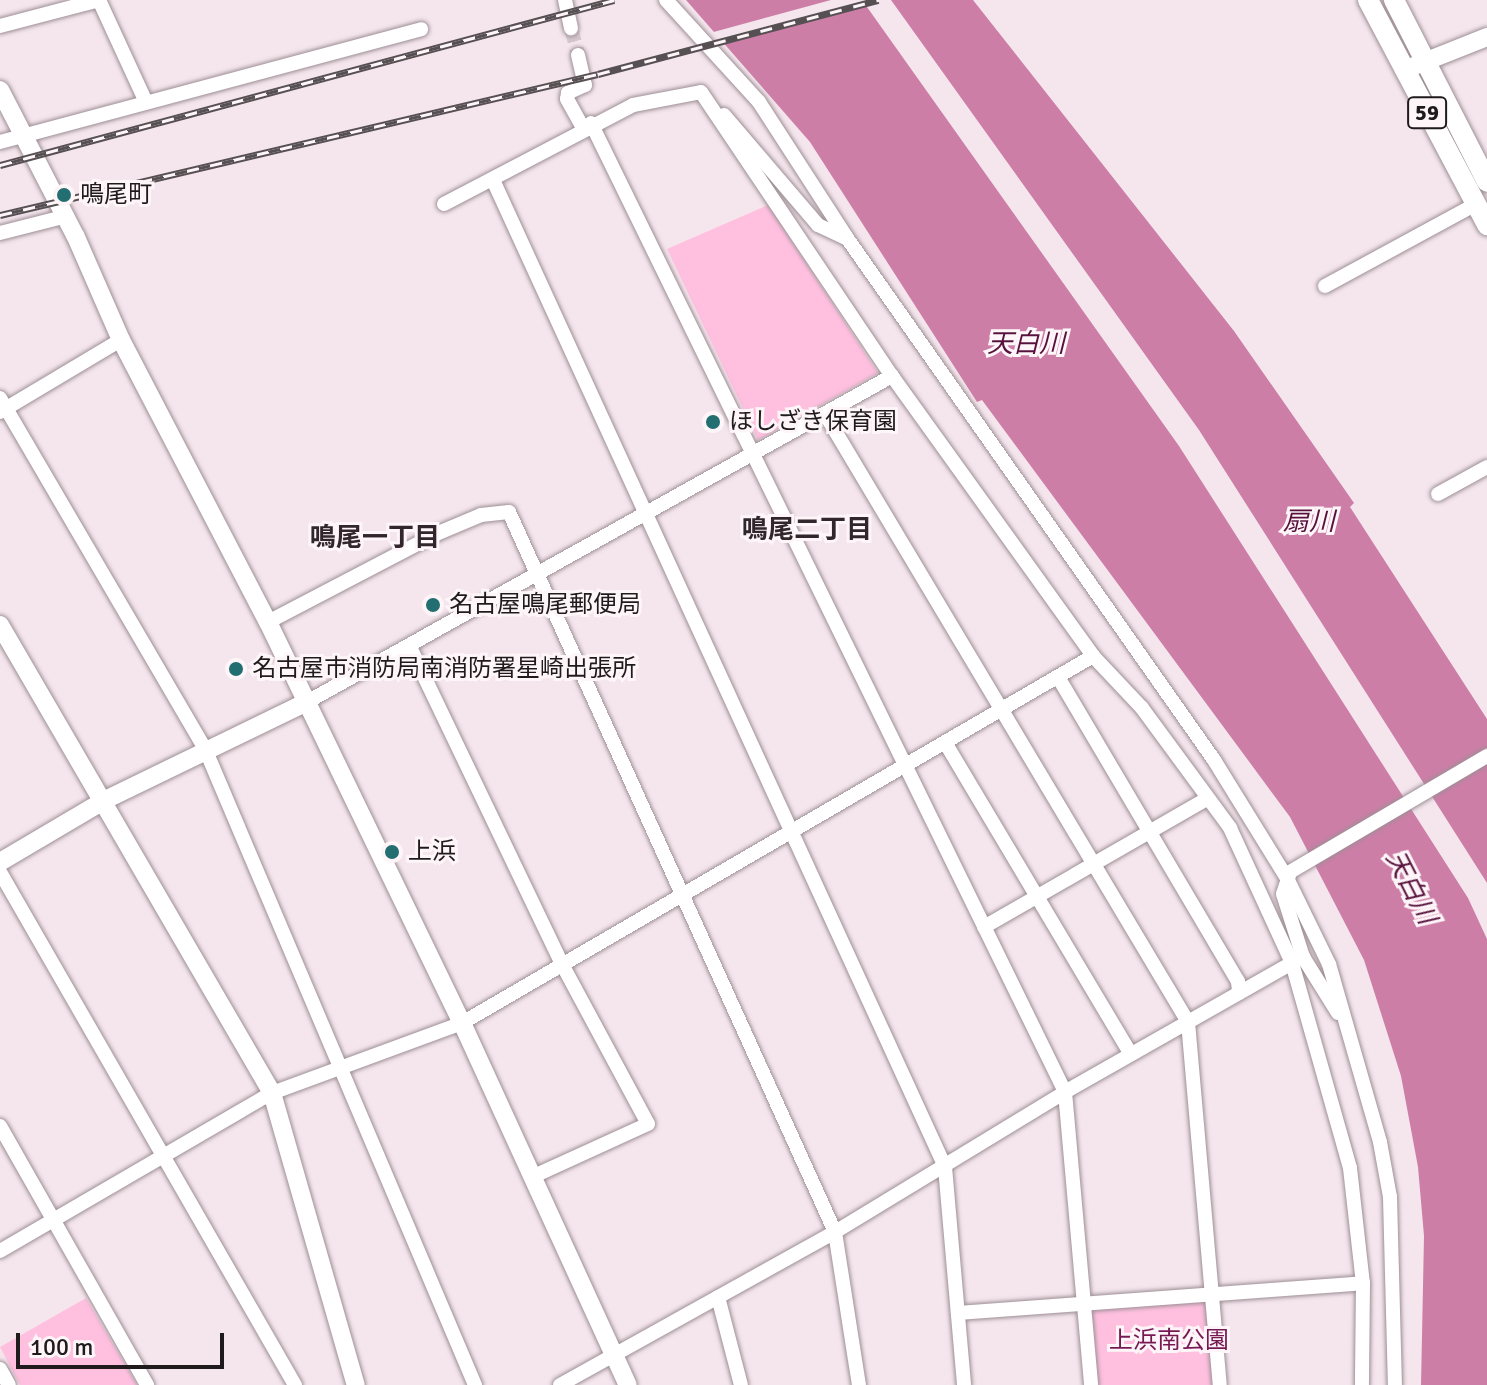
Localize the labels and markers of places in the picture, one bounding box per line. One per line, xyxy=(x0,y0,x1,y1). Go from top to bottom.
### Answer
place label: 鳴尾町 xyxy=(80,181,152,209)
marker: 鳴尾町 xyxy=(55,186,73,204)
place label: ほしざき保育園 xyxy=(729,408,897,436)
marker: ほしざき保育園 xyxy=(704,413,722,431)
place label: 名古屋鳴尾郵便局 xyxy=(449,591,641,619)
marker: 名古屋鳴尾郵便局 xyxy=(424,596,442,614)
place label: 名古屋市消防局南消防署星崎出張所 xyxy=(252,655,636,683)
marker: 名古屋市消防局南消防署星崎出張所 xyxy=(227,660,245,678)
place label: 上浜 xyxy=(408,838,456,866)
marker: 上浜 xyxy=(383,843,401,861)

